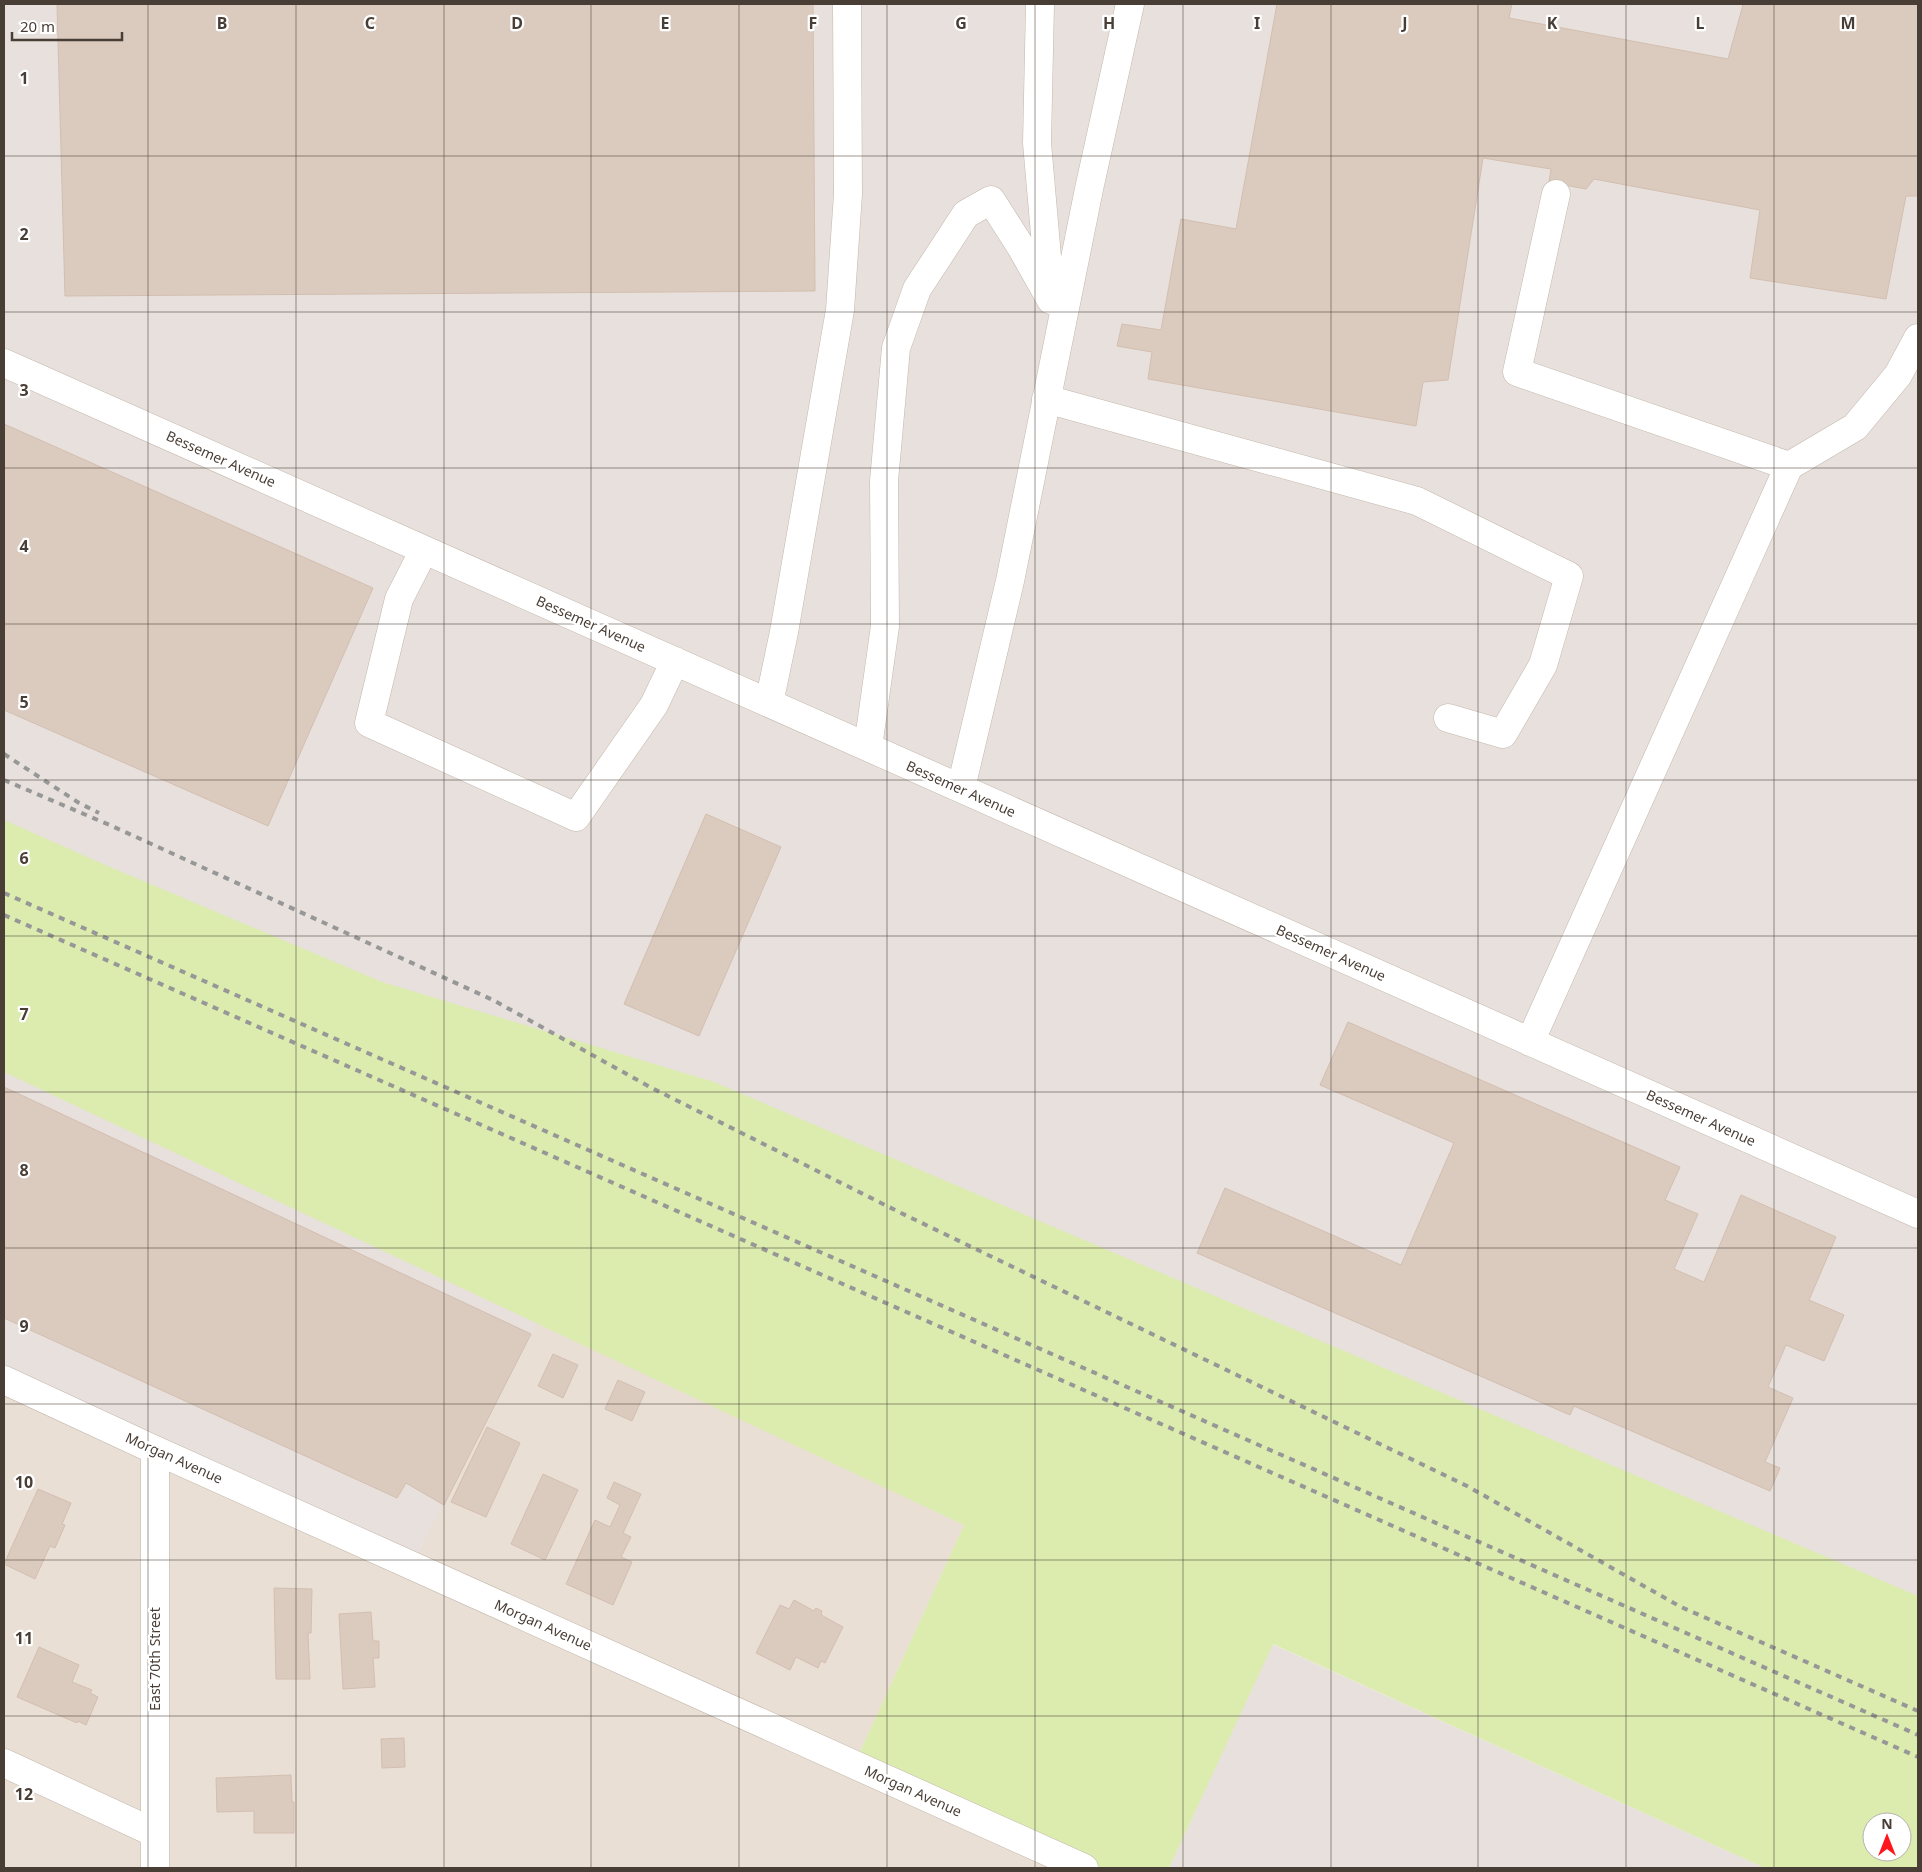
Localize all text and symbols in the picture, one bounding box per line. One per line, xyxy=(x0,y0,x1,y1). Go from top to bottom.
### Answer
scale bar xyxy=(12,10,122,42)
text: B xyxy=(217,12,227,34)
text: C xyxy=(365,12,375,34)
text: D xyxy=(511,12,523,34)
text: E xyxy=(661,12,670,34)
text: F xyxy=(809,12,817,34)
text: G xyxy=(955,12,967,34)
text: H xyxy=(1103,12,1115,34)
text: I xyxy=(1254,12,1260,34)
text: J xyxy=(1400,12,1408,34)
text: K xyxy=(1547,12,1558,34)
text: L xyxy=(1696,12,1705,34)
text: M xyxy=(1840,12,1856,34)
text: 20 m xyxy=(20,16,55,36)
text: 1 xyxy=(19,67,29,89)
text: 2 xyxy=(19,223,29,245)
text: 3 xyxy=(19,379,29,401)
street label: Bessemer Avenue xyxy=(163,426,279,491)
text: 4 xyxy=(19,535,29,557)
street label: Bessemer Avenue xyxy=(533,591,649,656)
text: 5 xyxy=(19,691,29,713)
street label: Bessemer Avenue xyxy=(903,756,1019,821)
text: 6 xyxy=(19,847,29,869)
street label: Bessemer Avenue xyxy=(1273,920,1389,985)
text: 7 xyxy=(19,1003,29,1025)
street label: Bessemer Avenue xyxy=(1643,1085,1759,1150)
text: 8 xyxy=(19,1159,29,1181)
text: 9 xyxy=(19,1315,29,1337)
street label: Morgan Avenue xyxy=(122,1428,226,1488)
text: 10 xyxy=(15,1471,33,1493)
street label: Morgan Avenue xyxy=(491,1595,595,1655)
street label: East 70th Street xyxy=(145,1607,164,1711)
text: 11 xyxy=(15,1627,33,1649)
street label: Morgan Avenue xyxy=(861,1761,965,1821)
text: 12 xyxy=(15,1783,33,1805)
north arrow xyxy=(1862,1812,1912,1862)
text: N xyxy=(1881,1814,1893,1833)

